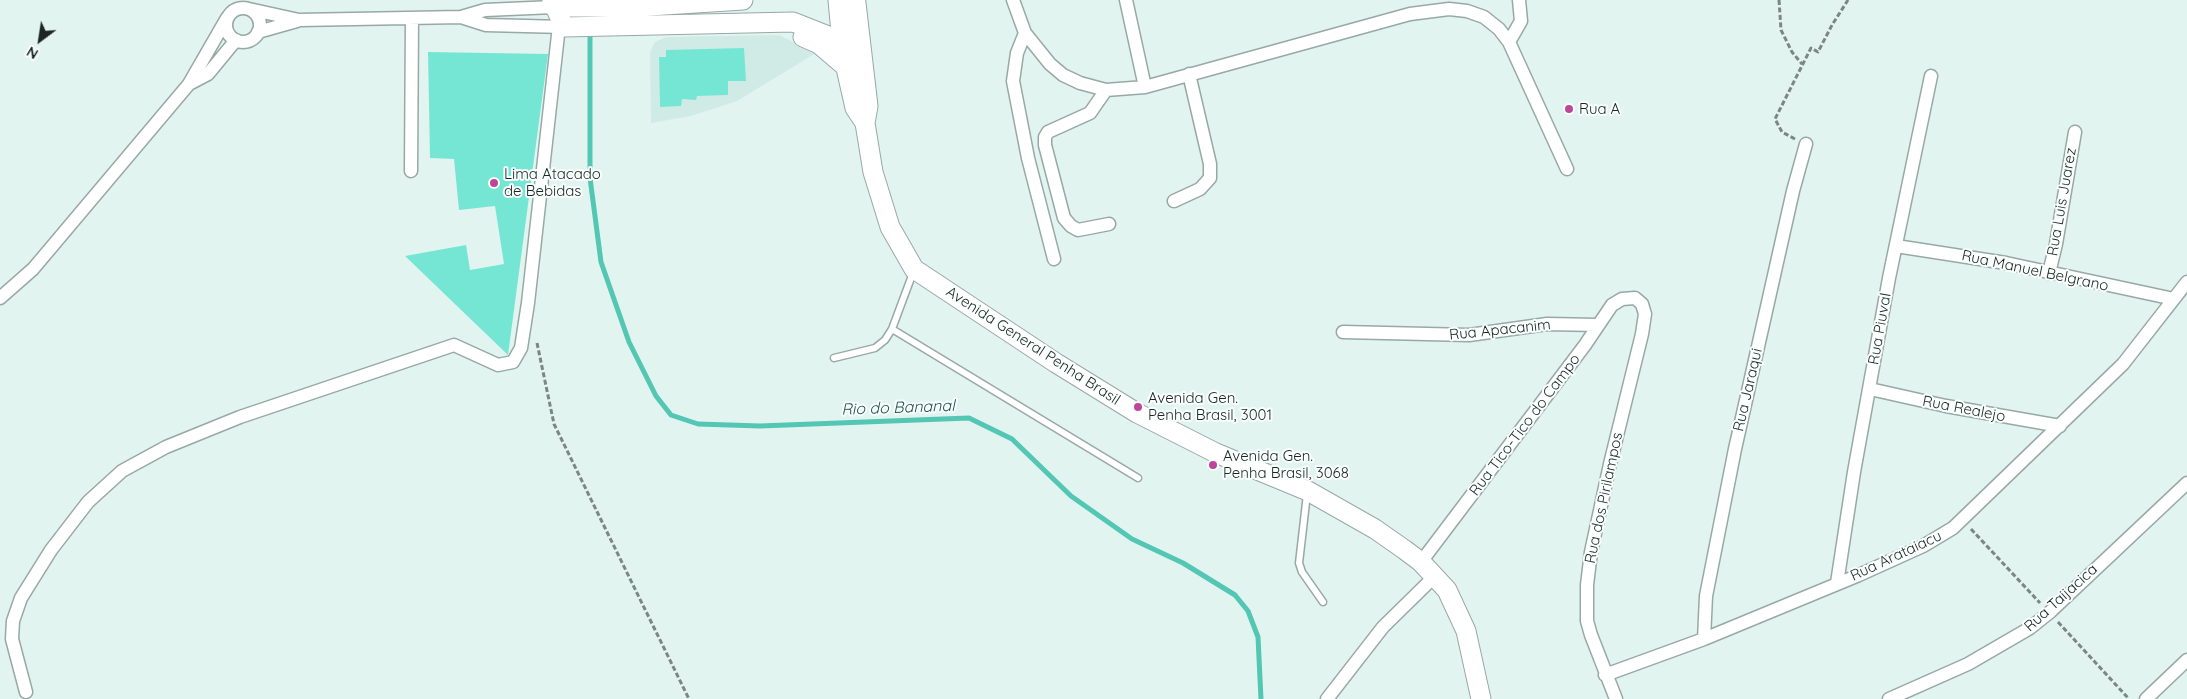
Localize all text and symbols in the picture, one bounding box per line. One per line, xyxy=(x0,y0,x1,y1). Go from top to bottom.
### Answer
north arrow xyxy=(15,15,65,65)
text: N xyxy=(23,42,41,63)
place label: Rua A xyxy=(1579,100,1620,118)
marker: Rua A xyxy=(1563,103,1575,115)
street label: Rua Luis Juarez xyxy=(2044,146,2080,258)
place label: Lima Atacado de Bebidas xyxy=(504,165,601,200)
marker: Lima Atacado de Bebidas xyxy=(488,177,500,189)
street label: Rua Manuel Belgrano xyxy=(1960,247,2110,295)
street label: Avenida General Penha Brasil xyxy=(943,283,1123,409)
street label: Rua Piuval xyxy=(1865,292,1895,366)
street label: Rua Apacanim xyxy=(1448,316,1552,344)
street label: Rua Jaraqui xyxy=(1730,347,1766,433)
street label: Rua Tico-Tico do Campo xyxy=(1466,351,1584,499)
place label: Avenida Gen. Penha Brasil, 3001 xyxy=(1148,389,1272,424)
street label: Rua Realejo xyxy=(1921,392,2007,426)
water label: Rio do Bananal xyxy=(841,396,955,420)
marker: Avenida Gen. Penha Brasil, 3001 xyxy=(1132,401,1144,413)
street label: Rua dos Pirilampos xyxy=(1581,431,1627,565)
place label: Avenida Gen. Penha Brasil, 3068 xyxy=(1223,447,1349,482)
marker: Avenida Gen. Penha Brasil, 3068 xyxy=(1207,459,1219,471)
street label: Rua Arataiacu xyxy=(1847,527,1945,585)
street label: Rua Taijacica xyxy=(2021,560,2101,636)

